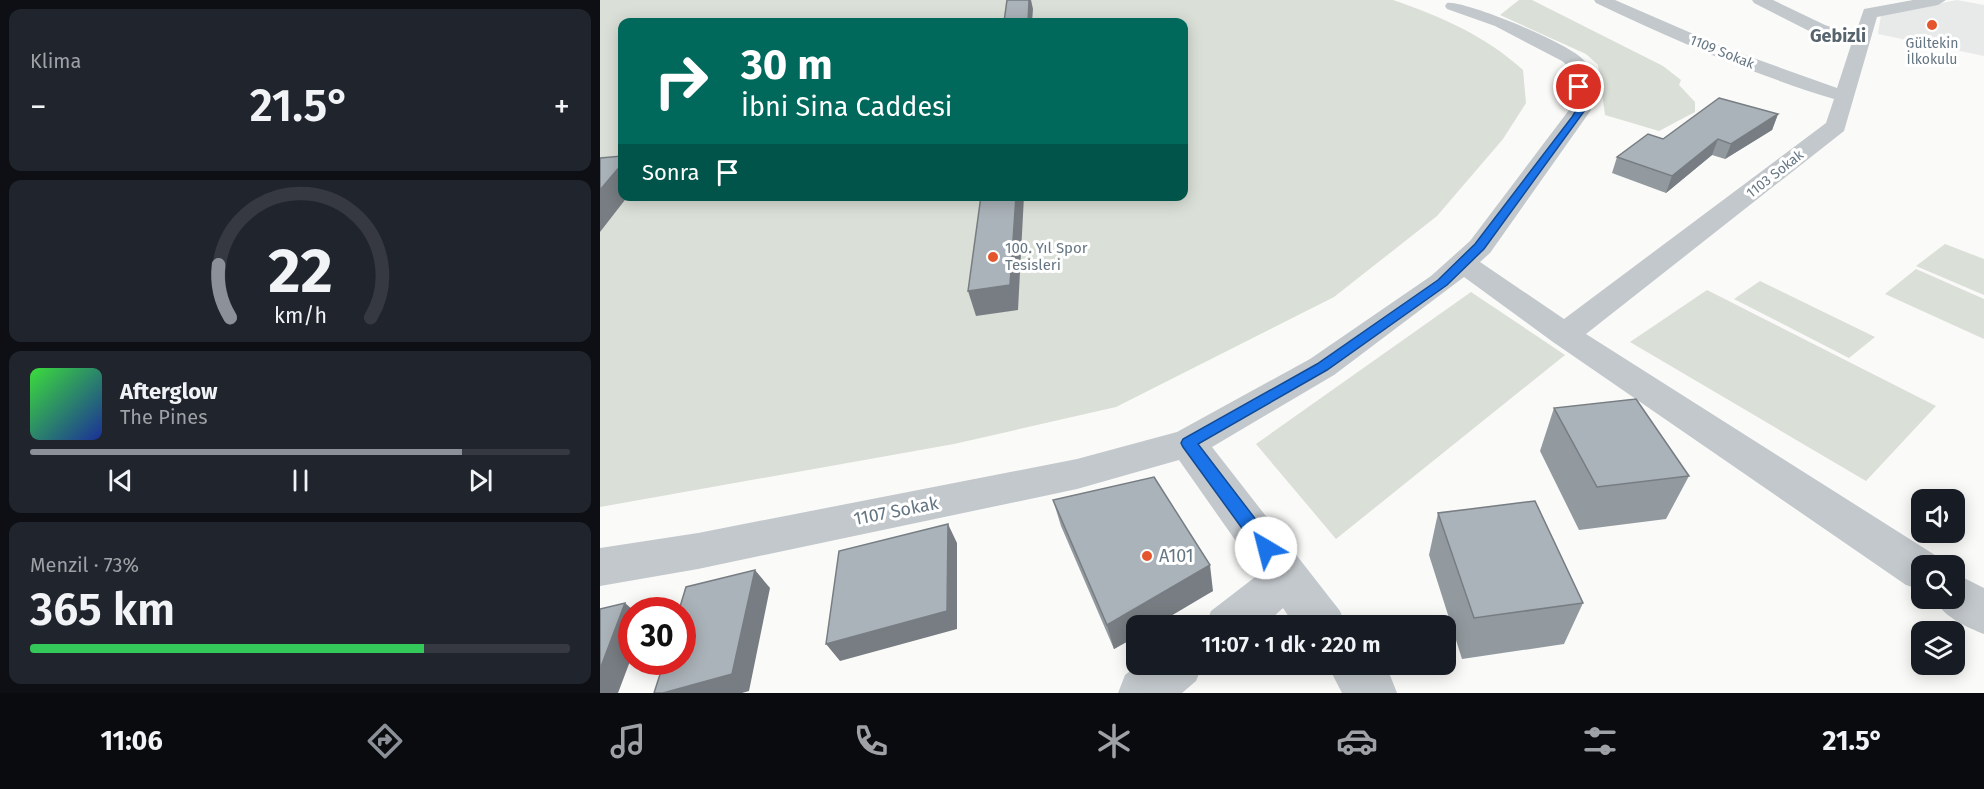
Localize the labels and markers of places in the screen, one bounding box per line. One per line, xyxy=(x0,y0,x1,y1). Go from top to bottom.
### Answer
marker: Gültekin İlkokulu xyxy=(1925,18,1939,32)
place label: Gültekin İlkokulu xyxy=(1906,35,1958,68)
pin xyxy=(1553,61,1604,112)
place label: 100. Yıl Spor Tesisleri xyxy=(1005,239,1088,274)
marker: 100. Yıl Spor Tesisleri xyxy=(986,250,1000,264)
place label: A101 xyxy=(1159,545,1194,567)
marker: A101 xyxy=(1140,549,1154,563)

